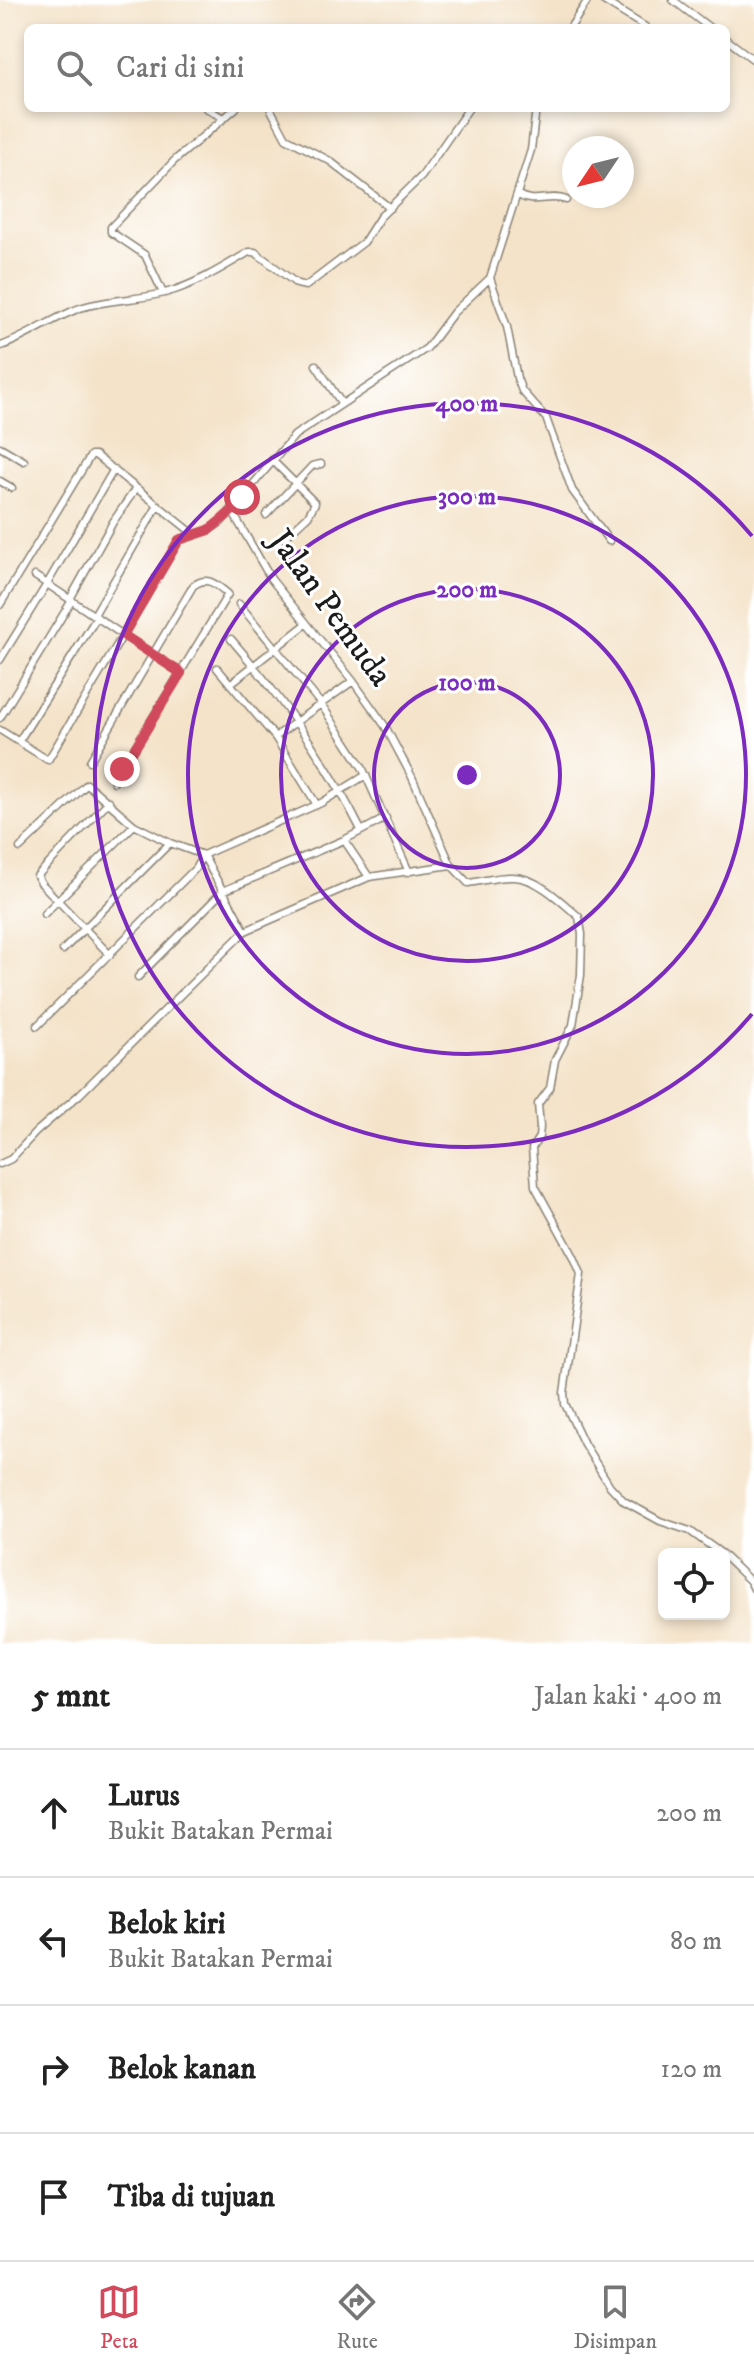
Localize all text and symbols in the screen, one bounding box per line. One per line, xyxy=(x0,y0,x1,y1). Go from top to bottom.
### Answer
search box xyxy=(24,24,730,112)
icon: search xyxy=(52,46,96,90)
text: Cari di sini xyxy=(116,50,244,87)
north arrow xyxy=(562,136,634,208)
text: 400 m xyxy=(436,389,498,419)
route start xyxy=(224,479,260,515)
text: 300 m xyxy=(438,482,496,512)
street label: Jalan Pemuda xyxy=(258,519,402,695)
text: 200 m xyxy=(437,575,497,605)
text: 100 m xyxy=(438,668,496,698)
route end xyxy=(104,751,140,787)
centre of rings xyxy=(453,761,481,789)
map controls xyxy=(658,1548,730,1620)
button: locate xyxy=(658,1548,730,1620)
text: 5 mnt xyxy=(32,1675,110,1717)
text: Jalan kaki · 400 m xyxy=(534,1680,722,1713)
text: Lurus xyxy=(108,1778,180,1815)
icon: ahead xyxy=(32,1791,76,1835)
text: 200 m xyxy=(656,1797,722,1830)
text: Bukit Batakan Permai xyxy=(108,1815,333,1848)
text: Belok kiri xyxy=(108,1906,226,1943)
icon: left xyxy=(32,1919,76,1963)
text: 80 m xyxy=(670,1925,722,1958)
text: Bukit Batakan Permai xyxy=(108,1943,333,1976)
icon: right xyxy=(32,2047,76,2091)
text: Belok kanan xyxy=(108,2051,256,2088)
text: 120 m xyxy=(661,2053,722,2086)
icon: arrive xyxy=(32,2175,76,2219)
text: Tiba di tujuan xyxy=(108,2179,275,2216)
tab: Peta xyxy=(97,2280,141,2355)
tab: Rute xyxy=(335,2280,379,2355)
tab: Disimpan xyxy=(573,2280,657,2355)

